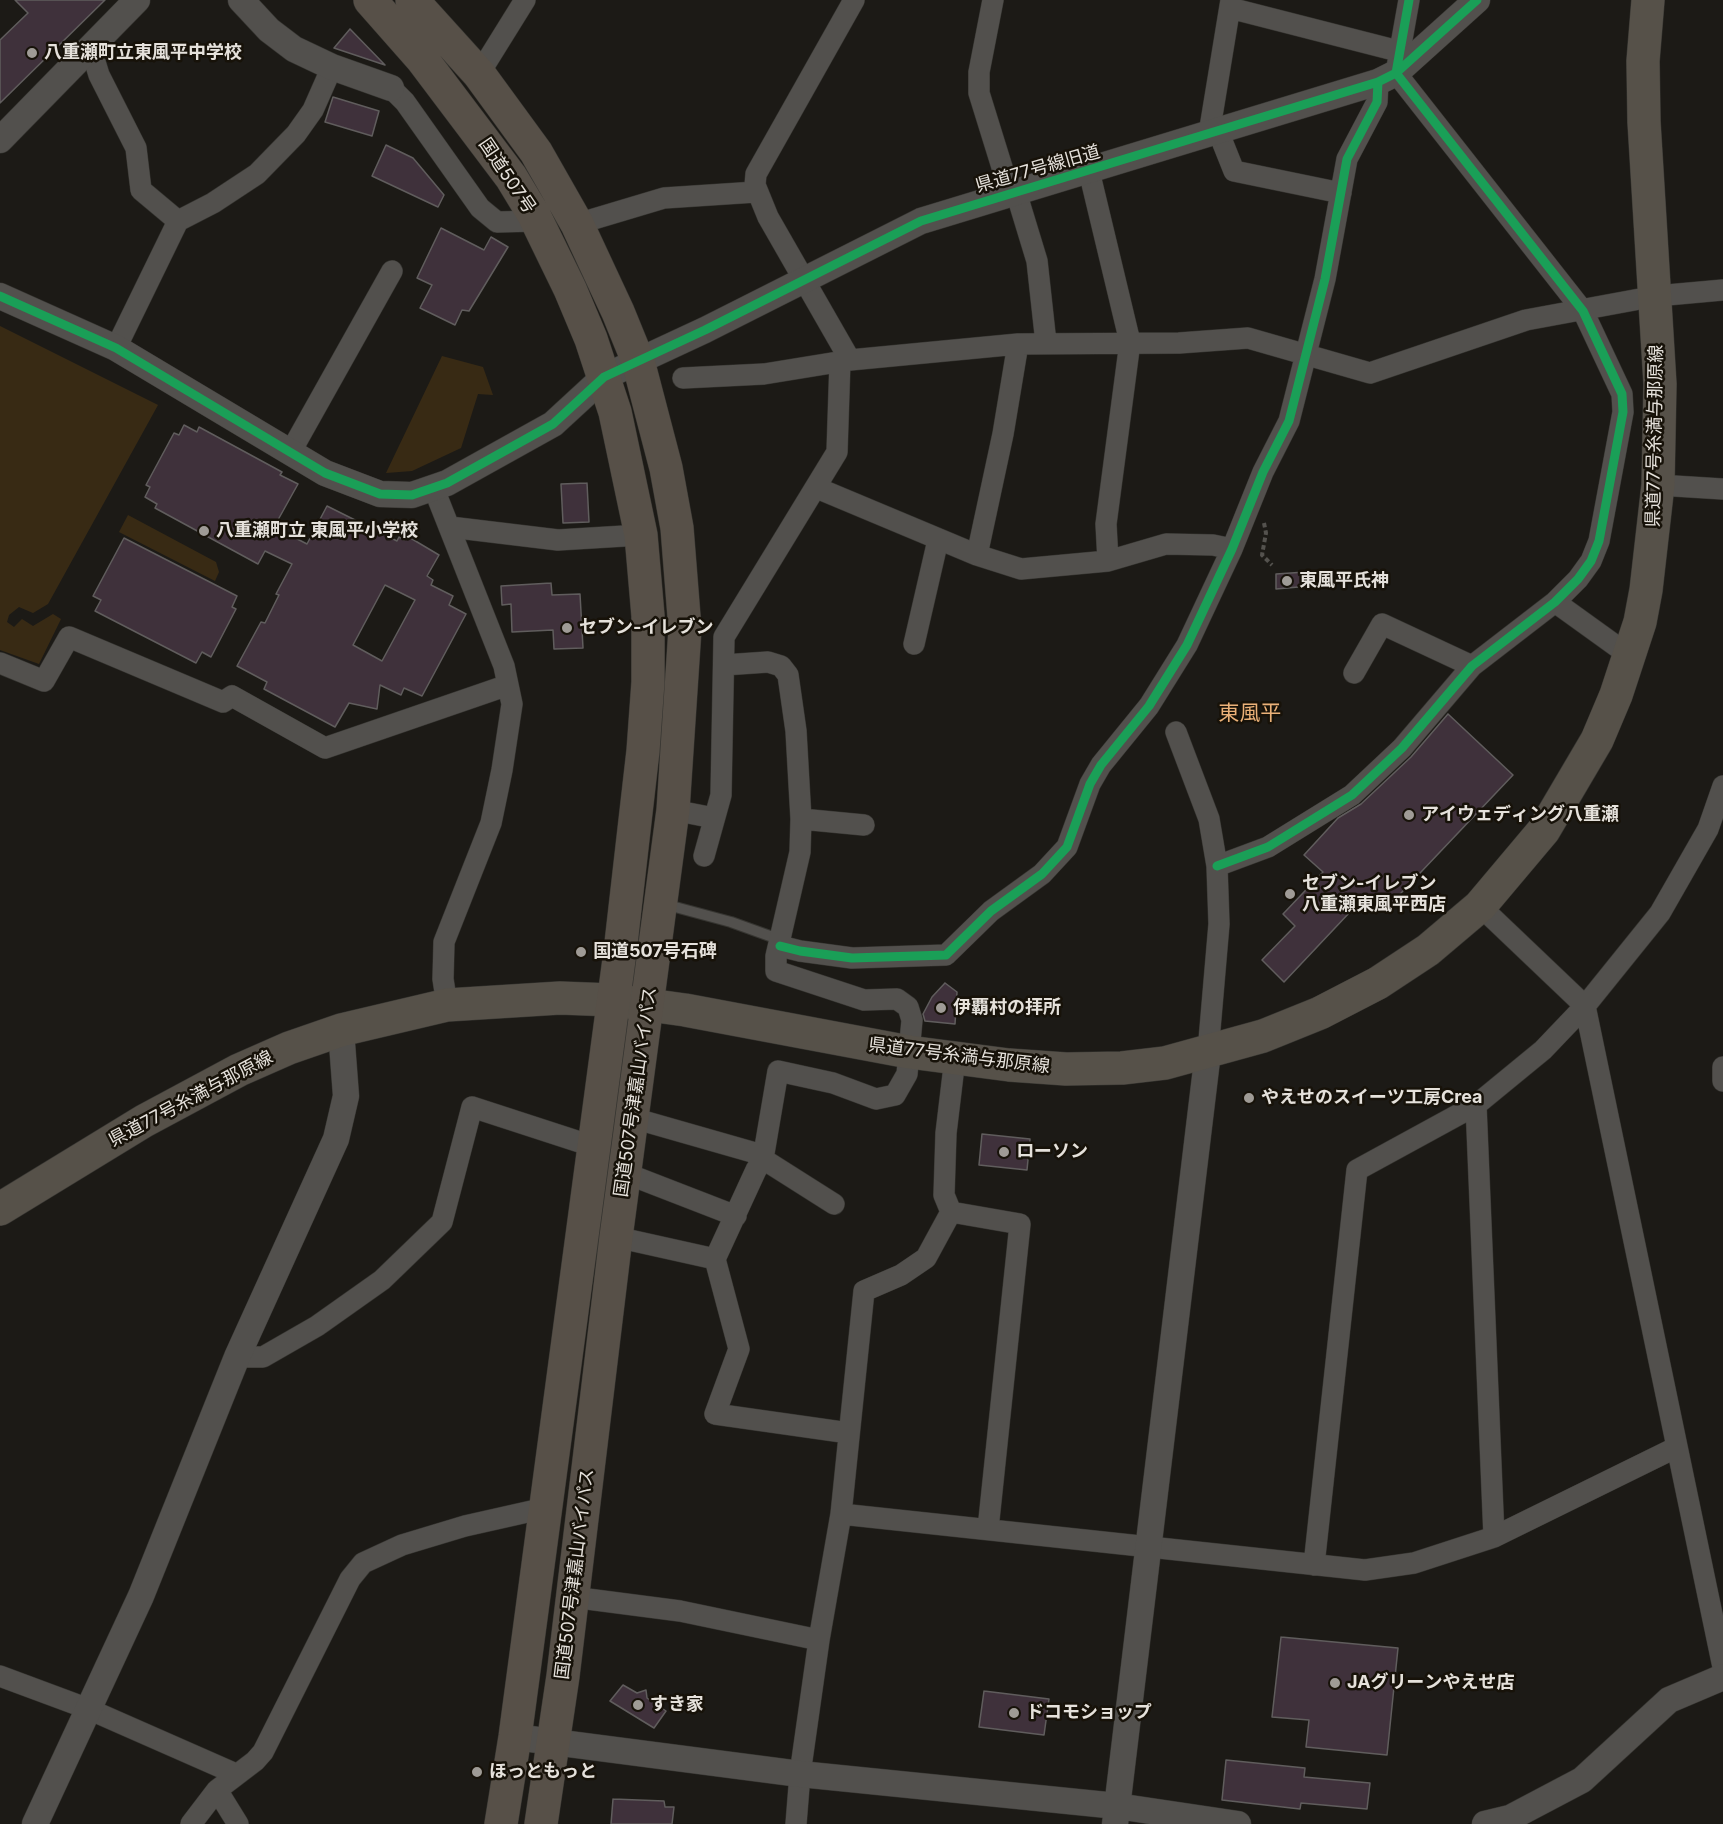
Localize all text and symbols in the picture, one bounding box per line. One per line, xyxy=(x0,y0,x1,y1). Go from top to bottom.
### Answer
place label: 八重瀬町立東風平中学校 xyxy=(44,42,242,64)
marker: 八重瀬町立東風平中学校 xyxy=(25,46,39,60)
street label: 国道507号 xyxy=(474,134,540,218)
street label: 県道77号線旧道 xyxy=(973,141,1103,197)
street label: 県道77号糸満与那原線 xyxy=(1643,344,1667,528)
place label: 八重瀬町立 東風平小学校 xyxy=(216,520,418,542)
marker: 八重瀬町立 東風平小学校 xyxy=(197,524,211,538)
place label: 東風平氏神 xyxy=(1299,570,1389,592)
marker: 東風平氏神 xyxy=(1280,574,1294,588)
place label: セブン-イレブン xyxy=(579,617,713,639)
marker: セブン-イレブン xyxy=(560,621,574,635)
district label: 東風平 xyxy=(1219,701,1281,727)
place label: アイウェディング八重瀬 xyxy=(1421,804,1619,826)
marker: アイウェディング八重瀬 xyxy=(1402,808,1416,822)
place label: セブン-イレブン 八重瀬東風平西店 xyxy=(1302,873,1446,916)
marker: セブン-イレブン 八重瀬東風平西店 xyxy=(1283,887,1297,901)
place label: 国道507号石碑 xyxy=(593,941,717,963)
marker: 国道507号石碑 xyxy=(574,945,588,959)
street label: 国道507号津嘉山バイパス xyxy=(611,985,661,1199)
place label: 伊覇村の拝所 xyxy=(953,997,1061,1019)
marker: 伊覇村の拝所 xyxy=(934,1001,948,1015)
street label: 県道77号糸満与那原線 xyxy=(867,1034,1051,1078)
street label: 県道77号糸満与那原線 xyxy=(105,1047,277,1151)
place label: やえせのスイーツ工房Crea xyxy=(1261,1087,1483,1109)
marker: やえせのスイーツ工房Crea xyxy=(1242,1091,1256,1105)
place label: ローソン xyxy=(1016,1141,1088,1163)
marker: ローソン xyxy=(997,1145,1011,1159)
street label: 国道507号津嘉山バイパス xyxy=(551,1467,599,1681)
place label: JAグリーンやえせ店 xyxy=(1347,1672,1515,1694)
marker: JAグリーンやえせ店 xyxy=(1328,1676,1342,1690)
place label: すき家 xyxy=(650,1694,704,1716)
marker: すき家 xyxy=(631,1698,645,1712)
place label: ドコモショップ xyxy=(1026,1702,1152,1724)
marker: ドコモショップ xyxy=(1007,1706,1021,1720)
place label: ほっともっと xyxy=(489,1761,597,1783)
marker: ほっともっと xyxy=(470,1765,484,1779)

